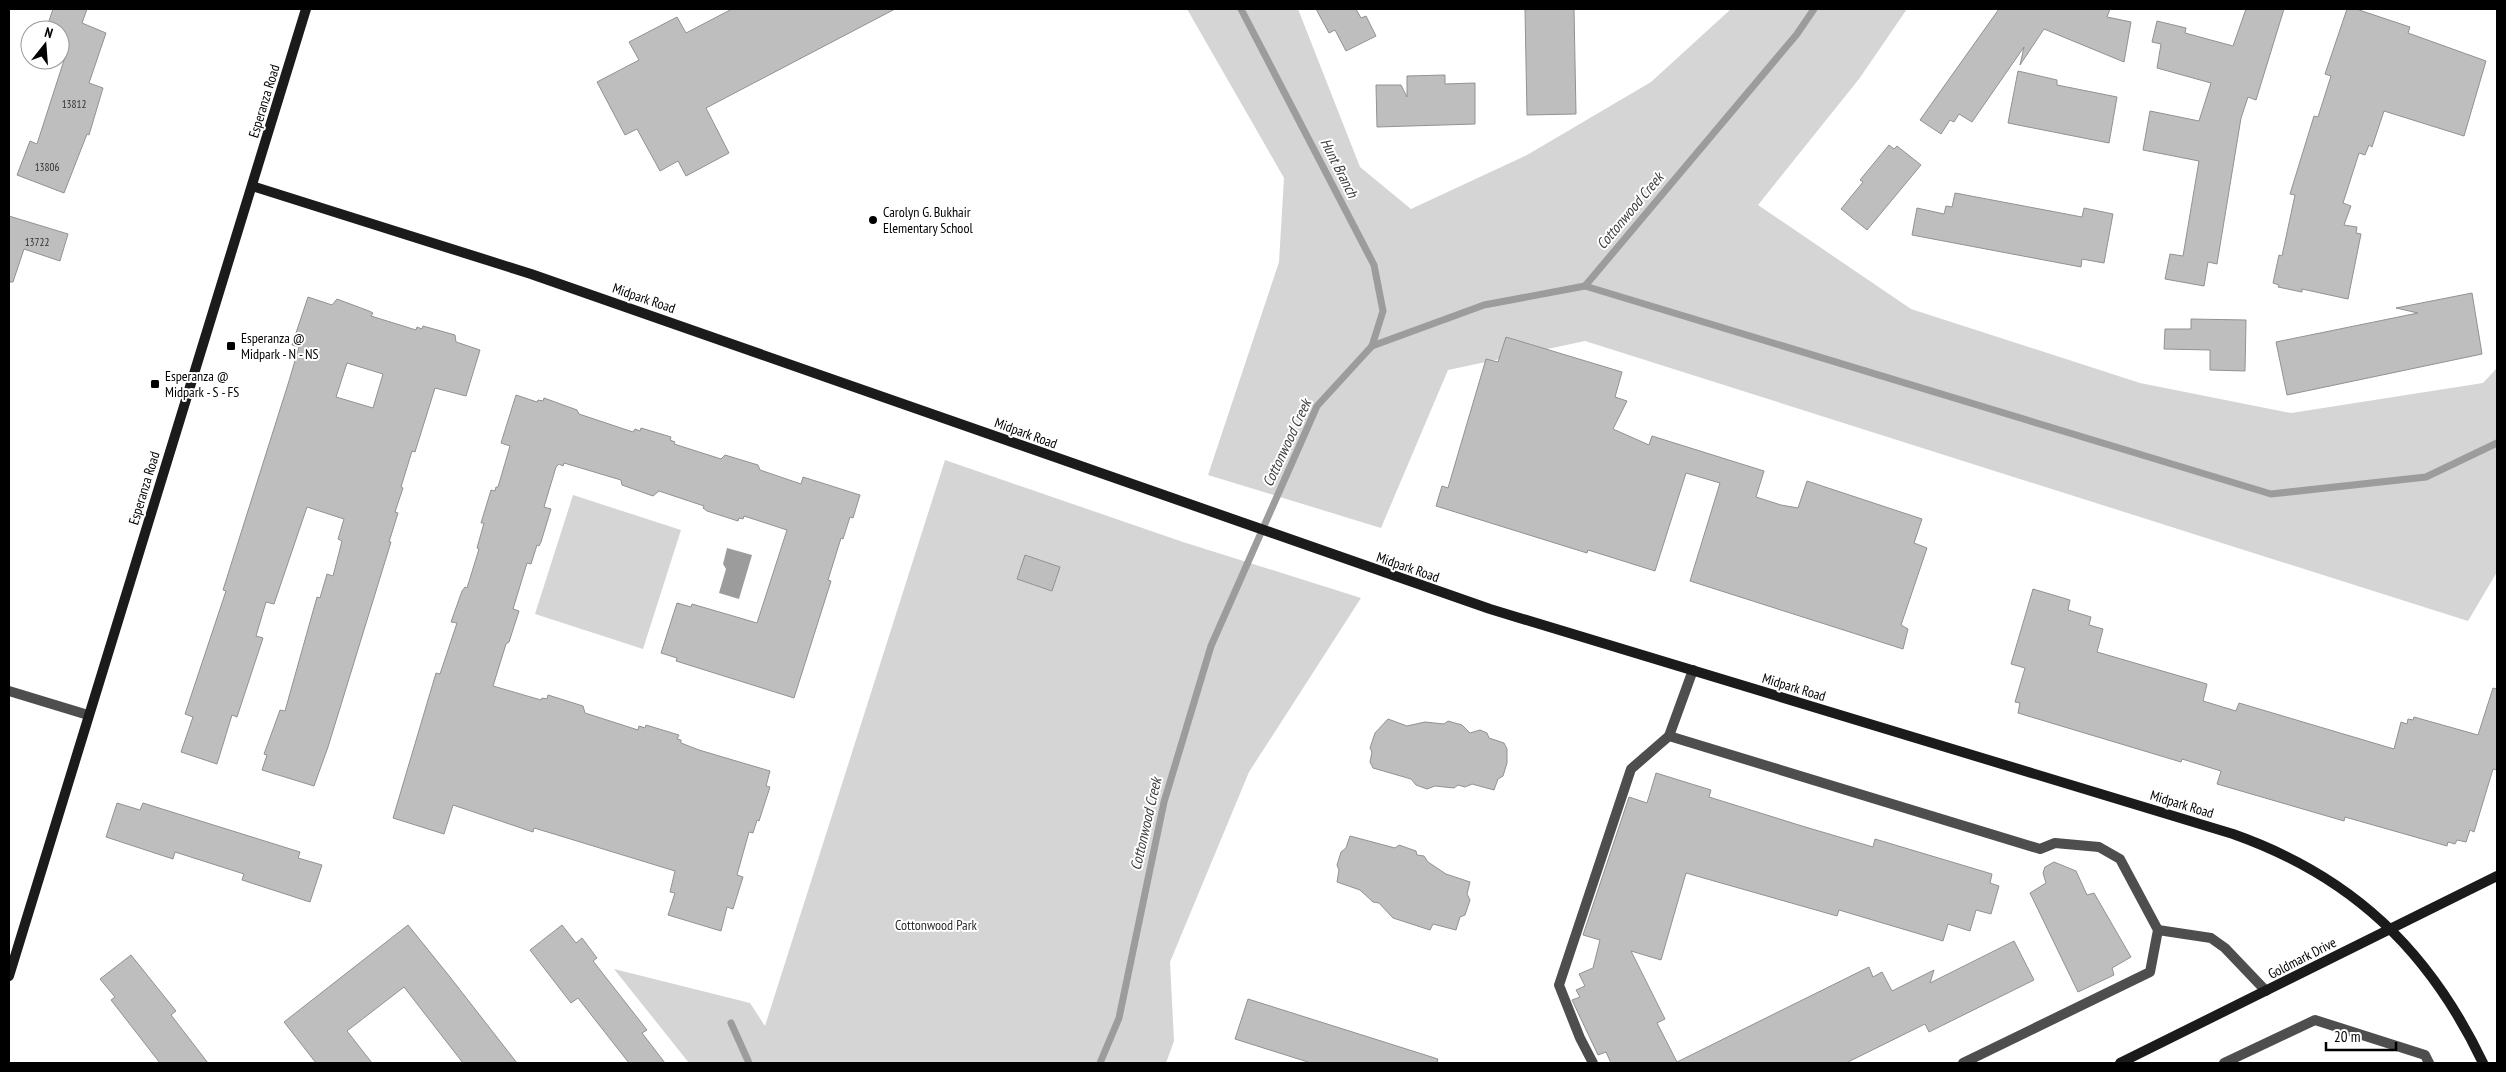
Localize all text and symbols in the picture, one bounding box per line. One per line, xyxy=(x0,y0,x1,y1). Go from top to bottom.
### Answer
north arrow xyxy=(20,20,70,70)
text: N xyxy=(43,23,55,42)
street label: Esperanza Road xyxy=(244,62,284,140)
house number: 13812 xyxy=(62,97,86,111)
water label: Hunt Branch xyxy=(1316,135,1363,202)
house number: 13806 xyxy=(35,160,59,174)
water label: Cottonwood Creek xyxy=(1592,167,1669,253)
place label: Carolyn G. Bukhair Elementary School xyxy=(883,203,973,237)
marker: Carolyn G. Bukhair Elementary School xyxy=(867,214,879,226)
house number: 13722 xyxy=(25,235,49,249)
street label: Midpark Road xyxy=(610,279,678,317)
place label: Esperanza @ Midpark - N - NS xyxy=(241,329,319,363)
marker: Esperanza @ Midpark - N - NS xyxy=(225,340,237,352)
place label: Esperanza @ Midpark - S - FS xyxy=(165,367,239,401)
marker: Esperanza @ Midpark - S - FS xyxy=(149,378,161,390)
water label: Cottonwood Creek xyxy=(1258,394,1316,490)
street label: Midpark Road xyxy=(992,413,1060,453)
street label: Esperanza Road xyxy=(124,449,164,527)
street label: Midpark Road xyxy=(1374,548,1442,586)
street label: Midpark Road xyxy=(1760,669,1828,705)
water label: Cottonwood Creek xyxy=(1126,774,1166,872)
street label: Midpark Road xyxy=(2148,786,2216,822)
park label: Cottonwood Park xyxy=(895,916,978,934)
street label: Goldmark Drive xyxy=(2265,933,2339,983)
scale bar xyxy=(2326,1020,2396,1052)
text: 20 m xyxy=(2334,1027,2360,1046)

